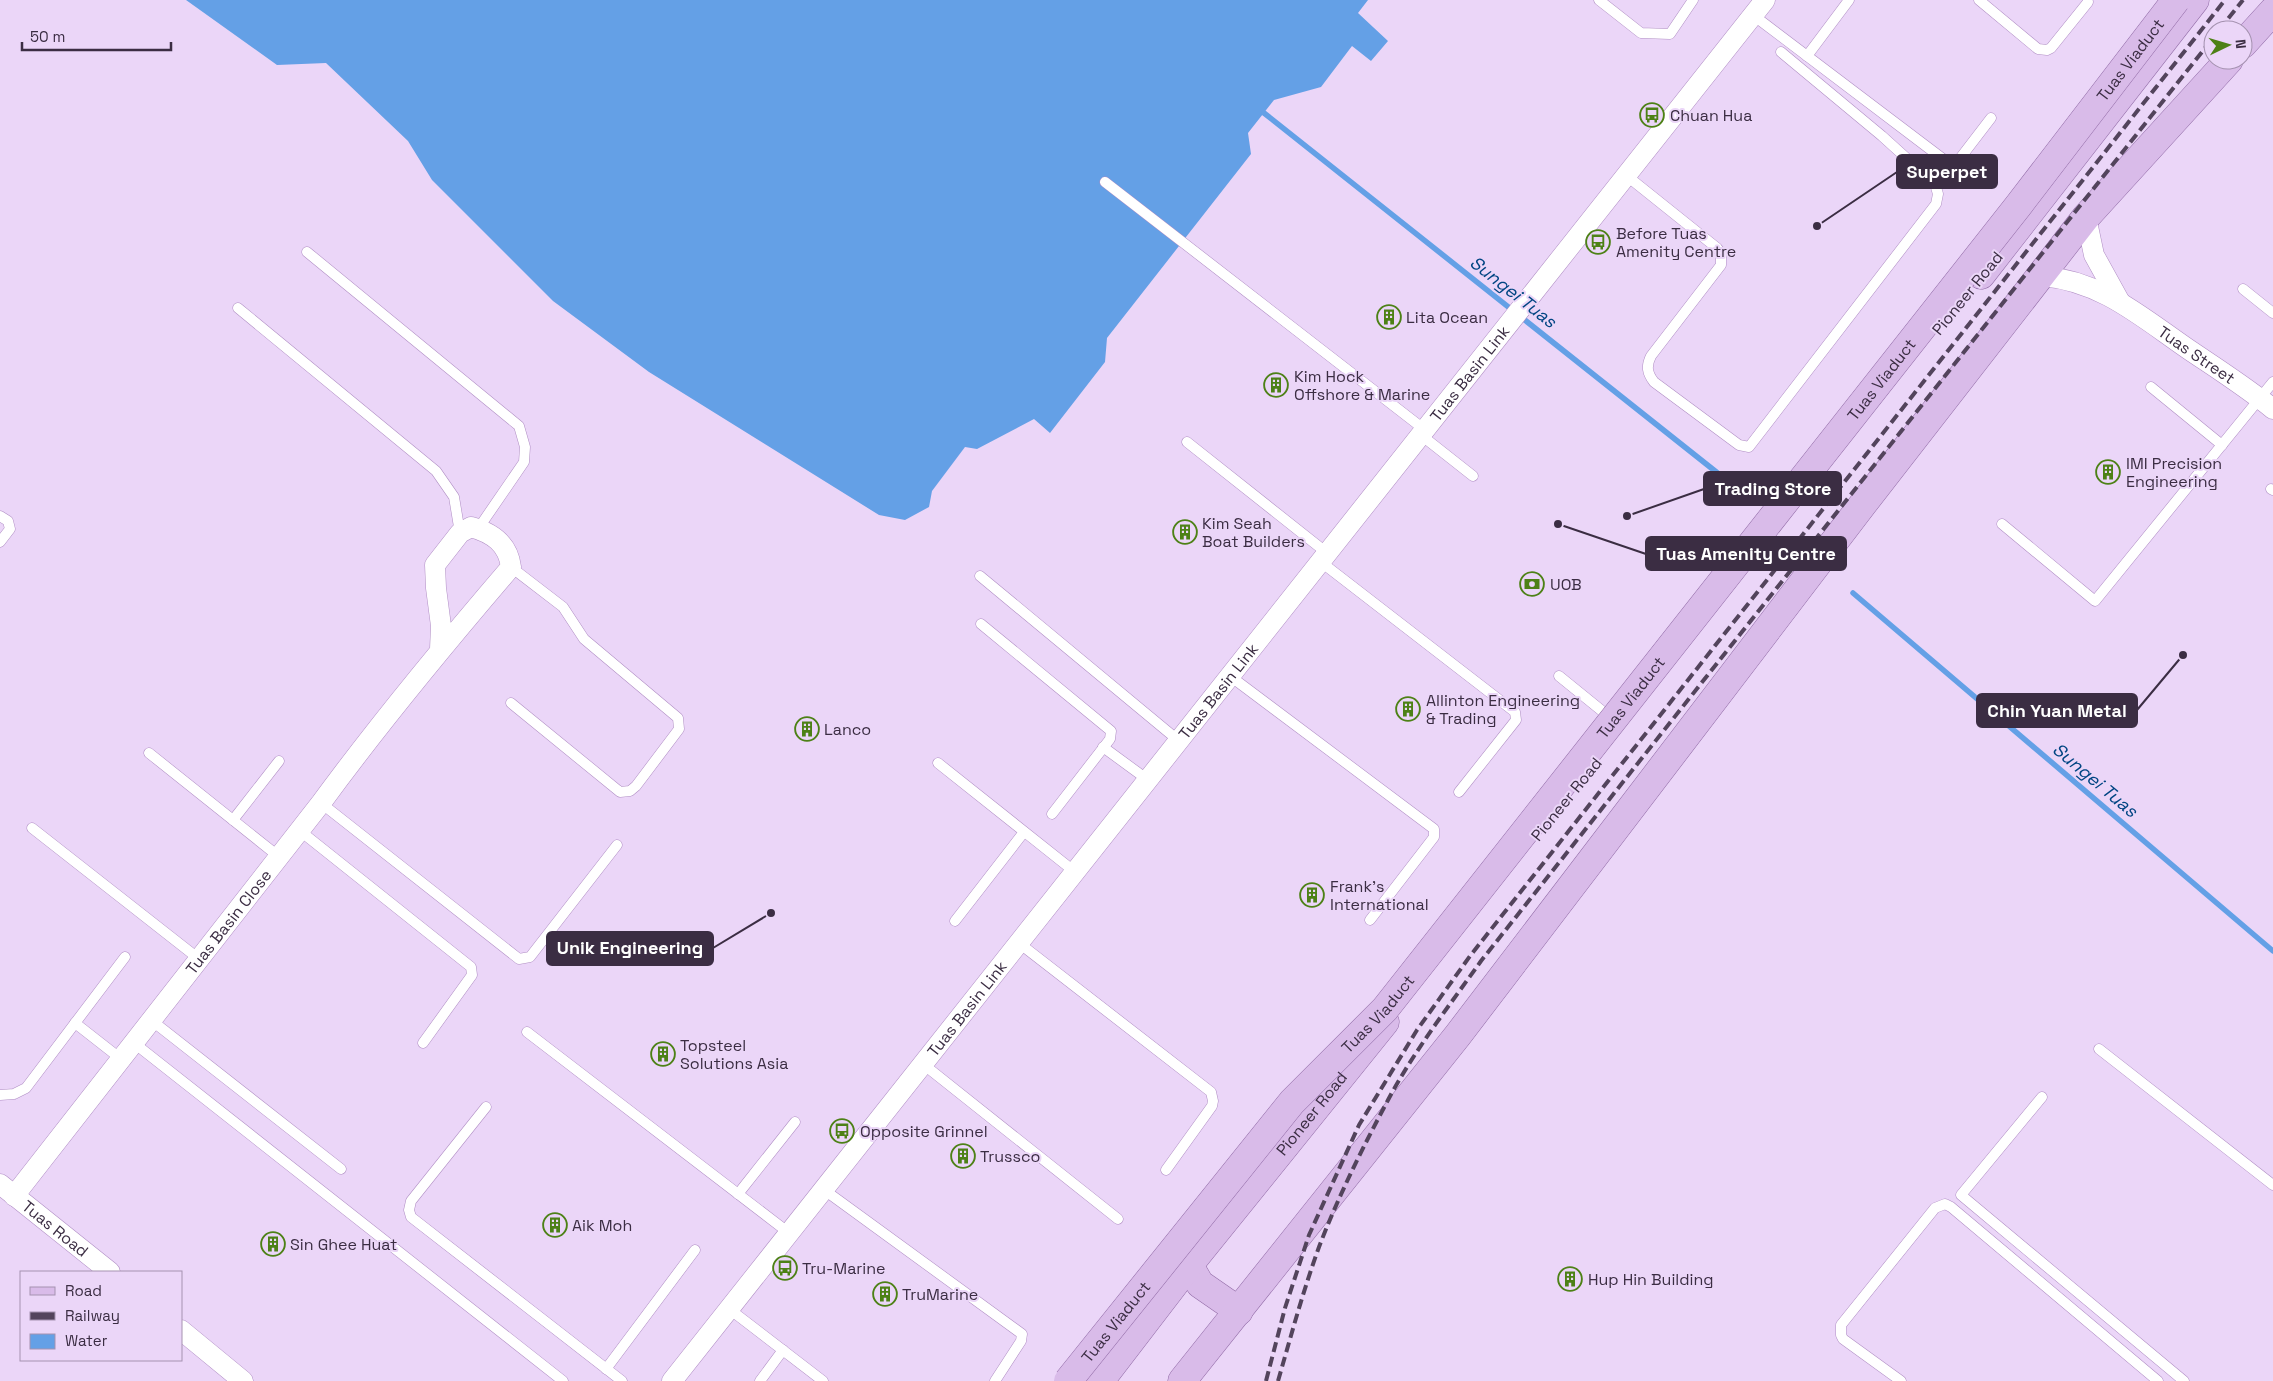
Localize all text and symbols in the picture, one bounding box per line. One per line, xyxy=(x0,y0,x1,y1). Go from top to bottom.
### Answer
street label: Tuas Viaduct xyxy=(2092,14,2169,106)
scale bar xyxy=(22,20,171,52)
north arrow xyxy=(2203,20,2253,70)
text: 50 m xyxy=(30,27,65,46)
text: N xyxy=(2232,38,2250,49)
bus stop icon: Chuan Hua xyxy=(1639,102,1665,128)
place label: Chuan Hua xyxy=(1670,105,1752,126)
callout: Superpet xyxy=(1897,155,1997,188)
text: Superpet xyxy=(1907,160,1987,183)
place label: Before Tuas Amenity Centre xyxy=(1616,223,1736,262)
bus stop icon: Before Tuas Amenity Centre xyxy=(1585,229,1611,255)
street label: Pioneer Road xyxy=(1927,247,2008,339)
water label: Sungei Tuas xyxy=(1465,251,1562,333)
building icon: Lita Ocean xyxy=(1376,304,1402,330)
place label: Lita Ocean xyxy=(1406,307,1488,328)
street label: Tuas Basin Link xyxy=(1425,321,1515,426)
street label: Tuas Street xyxy=(2154,321,2239,389)
street label: Tuas Viaduct xyxy=(1843,334,1921,425)
place label: Kim Hock Offshore & Marine xyxy=(1294,366,1430,405)
building icon: Kim Hock Offshore & Marine xyxy=(1263,372,1289,398)
place label: IMI Precision Engineering xyxy=(2126,453,2222,492)
building icon: IMI Precision Engineering xyxy=(2095,459,2121,485)
callout: Trading Store xyxy=(1704,472,1841,505)
text: Trading Store xyxy=(1715,477,1831,500)
place label: Kim Seah Boat Builders xyxy=(1202,513,1305,552)
building icon: Kim Seah Boat Builders xyxy=(1172,519,1198,545)
callout: Tuas Amenity Centre xyxy=(1646,537,1846,570)
text: Tuas Amenity Centre xyxy=(1656,542,1836,565)
bank icon: UOB xyxy=(1519,571,1545,597)
place label: UOB xyxy=(1550,574,1582,595)
street label: Tuas Basin Link xyxy=(1174,639,1263,744)
street label: Tuas Viaduct xyxy=(1592,652,1670,743)
place label: Allinton Engineering & Trading xyxy=(1426,690,1580,729)
callout: Chin Yuan Metal xyxy=(1977,694,2137,727)
building icon: Allinton Engineering & Trading xyxy=(1395,696,1421,722)
text: Chin Yuan Metal xyxy=(1987,699,2127,722)
building icon: Lanco xyxy=(794,716,820,742)
place label: Lanco xyxy=(824,719,871,740)
water label: Sungei Tuas xyxy=(2048,737,2143,822)
street label: Pioneer Road xyxy=(1526,753,1607,845)
street label: Tuas Basin Close xyxy=(181,865,276,979)
place label: Frank's International xyxy=(1330,876,1429,915)
building icon: Frank's International xyxy=(1299,882,1325,908)
callout: Unik Engineering xyxy=(547,932,713,965)
text: Unik Engineering xyxy=(557,936,703,959)
street label: Tuas Basin Link xyxy=(923,956,1012,1061)
street label: Tuas Viaduct xyxy=(1337,970,1419,1058)
place label: Topsteel Solutions Asia xyxy=(680,1035,788,1074)
building icon: Topsteel Solutions Asia xyxy=(650,1041,676,1067)
street label: Pioneer Road xyxy=(1272,1068,1352,1160)
bus stop icon: Opposite Grinnel xyxy=(829,1118,855,1144)
place label: Opposite Grinnel xyxy=(860,1121,988,1142)
building icon: Trussco xyxy=(950,1143,976,1169)
place label: Trussco xyxy=(980,1146,1040,1167)
street label: Tuas Road xyxy=(18,1196,93,1262)
building icon: Aik Moh xyxy=(542,1212,568,1238)
place label: Aik Moh xyxy=(572,1215,632,1236)
building icon: Sin Ghee Huat xyxy=(260,1231,286,1257)
place label: Sin Ghee Huat xyxy=(290,1234,397,1255)
bus stop icon: Tru-Marine xyxy=(772,1255,798,1281)
place label: Tru-Marine xyxy=(802,1258,886,1279)
building icon: Hup Hin Building xyxy=(1557,1266,1583,1292)
place label: Hup Hin Building xyxy=(1588,1269,1714,1290)
legend xyxy=(20,1271,182,1361)
street label: Tuas Viaduct xyxy=(1077,1277,1155,1367)
text: Road xyxy=(65,1281,102,1300)
building icon: TruMarine xyxy=(872,1281,898,1307)
place label: TruMarine xyxy=(902,1284,978,1305)
text: Railway xyxy=(65,1306,120,1325)
text: Water xyxy=(65,1331,108,1350)

